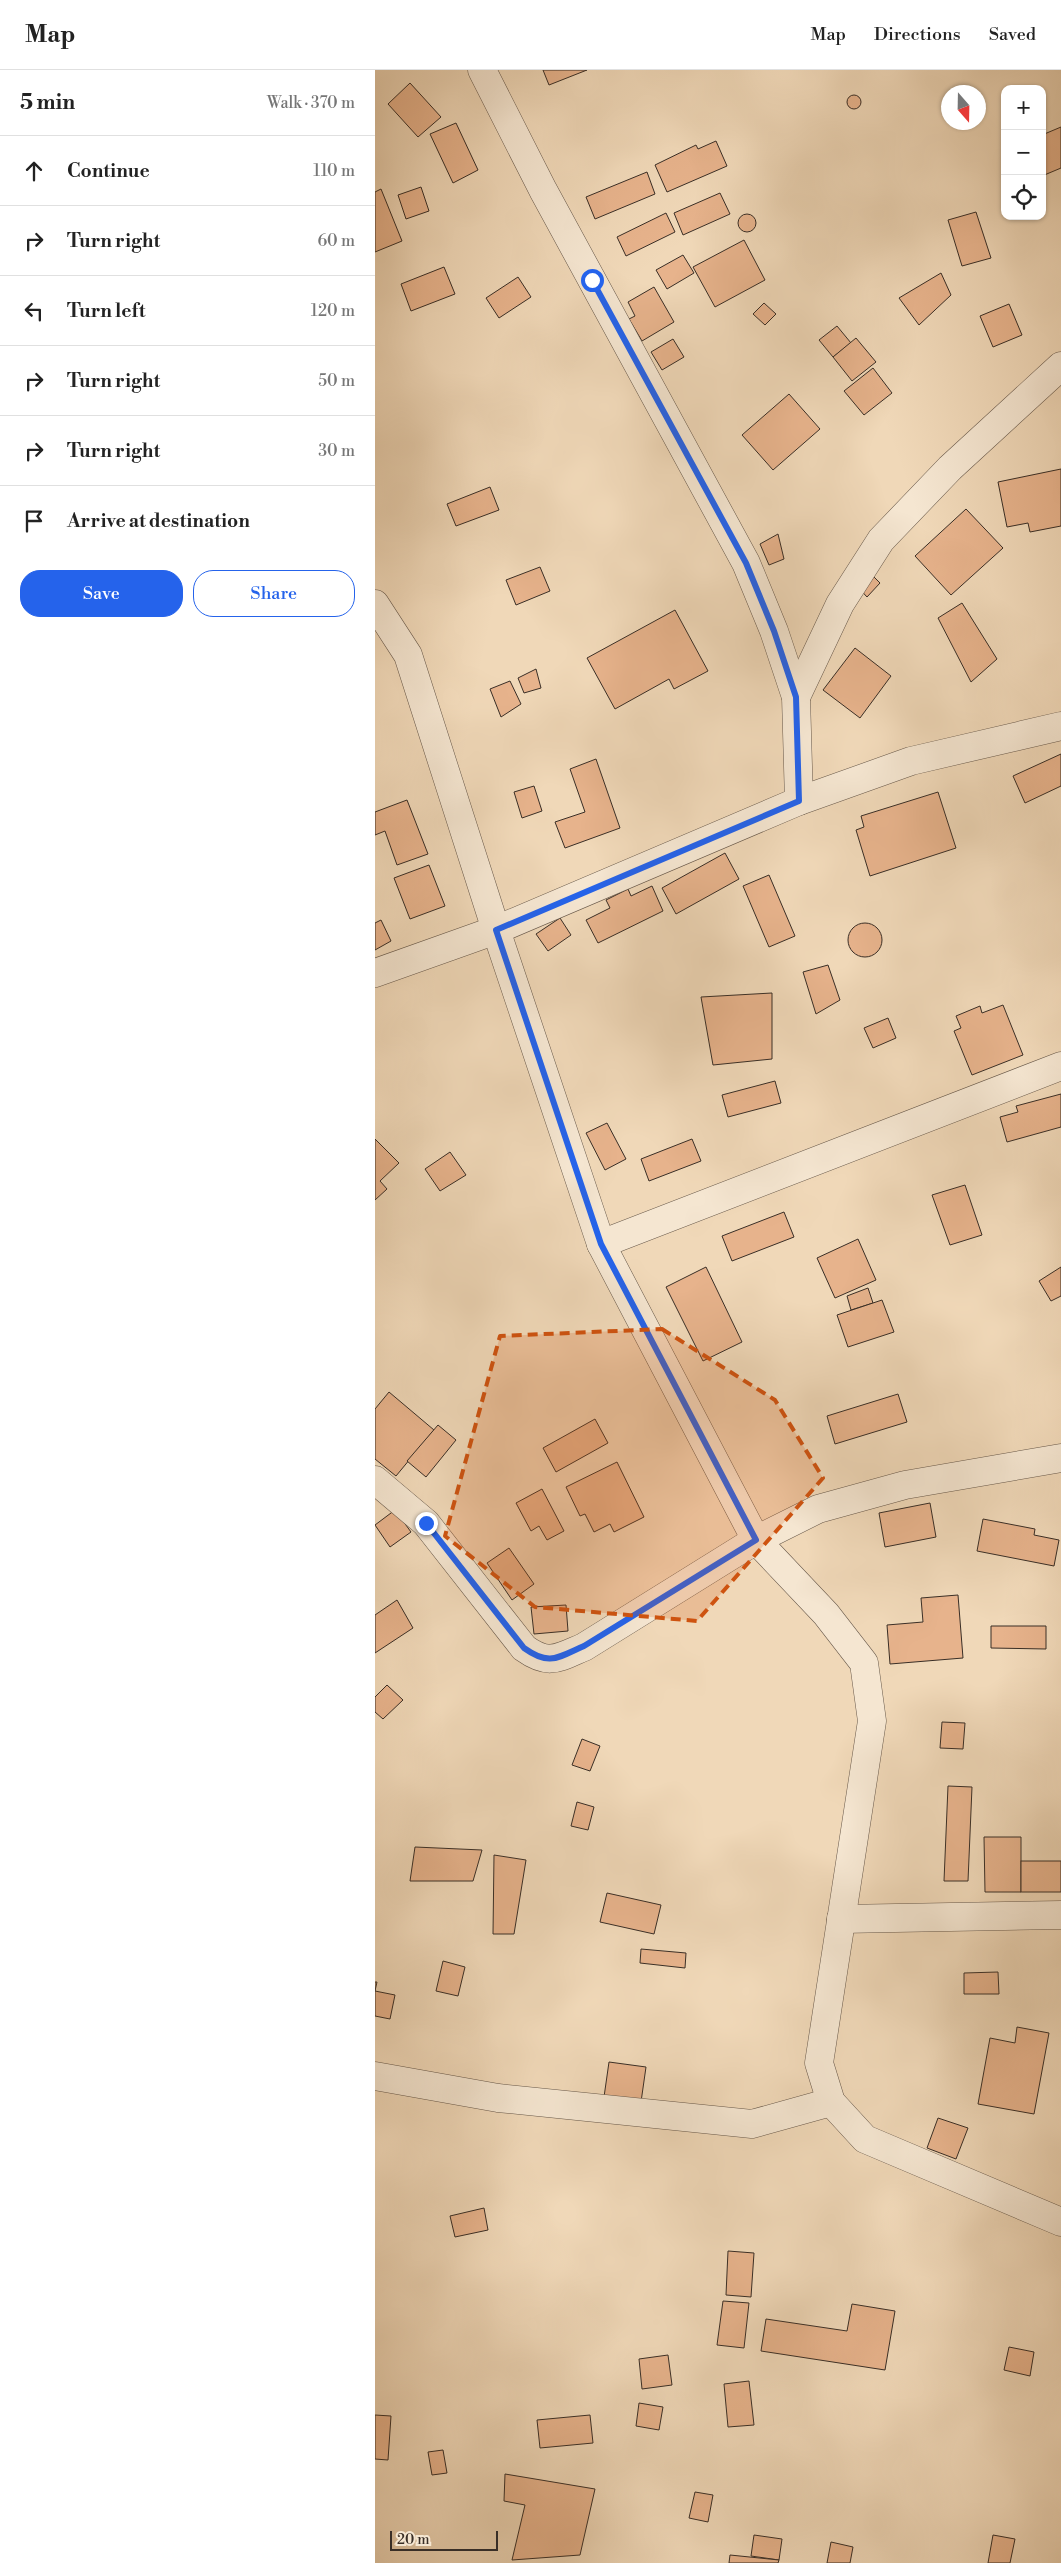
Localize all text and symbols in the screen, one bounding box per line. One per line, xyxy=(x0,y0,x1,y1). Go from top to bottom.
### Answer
text: Map xyxy=(25,20,75,50)
text: Map xyxy=(810,23,846,46)
text: Directions xyxy=(874,23,961,46)
text: Saved xyxy=(989,23,1036,46)
north arrow xyxy=(941,85,986,130)
map controls xyxy=(1001,85,1046,220)
button: + xyxy=(1001,85,1046,130)
text: 5 min xyxy=(20,90,75,116)
text: Walk · 370 m xyxy=(267,93,355,113)
button: − xyxy=(1001,130,1046,175)
icon: ahead xyxy=(20,157,48,185)
text: Continue xyxy=(67,159,150,183)
text: 110 m xyxy=(313,161,355,181)
button: locate xyxy=(1001,175,1046,220)
icon: right xyxy=(20,227,48,255)
text: Turn right xyxy=(67,229,160,253)
text: 60 m xyxy=(317,231,355,251)
route start xyxy=(581,269,604,292)
icon: left xyxy=(20,297,48,325)
text: Turn left xyxy=(67,299,146,323)
text: 120 m xyxy=(311,301,355,321)
icon: right xyxy=(20,367,48,395)
text: Turn right xyxy=(67,369,160,393)
text: 50 m xyxy=(318,371,355,391)
icon: right xyxy=(20,437,48,465)
text: Turn right xyxy=(67,439,160,463)
text: 30 m xyxy=(318,441,355,461)
icon: arrive xyxy=(20,507,48,535)
text: Arrive at destination xyxy=(67,509,250,533)
button: Save xyxy=(20,570,183,617)
button: Share xyxy=(193,570,355,617)
route end xyxy=(415,1512,438,1535)
scale bar xyxy=(390,2528,497,2551)
text: 20 m xyxy=(397,2531,429,2549)

